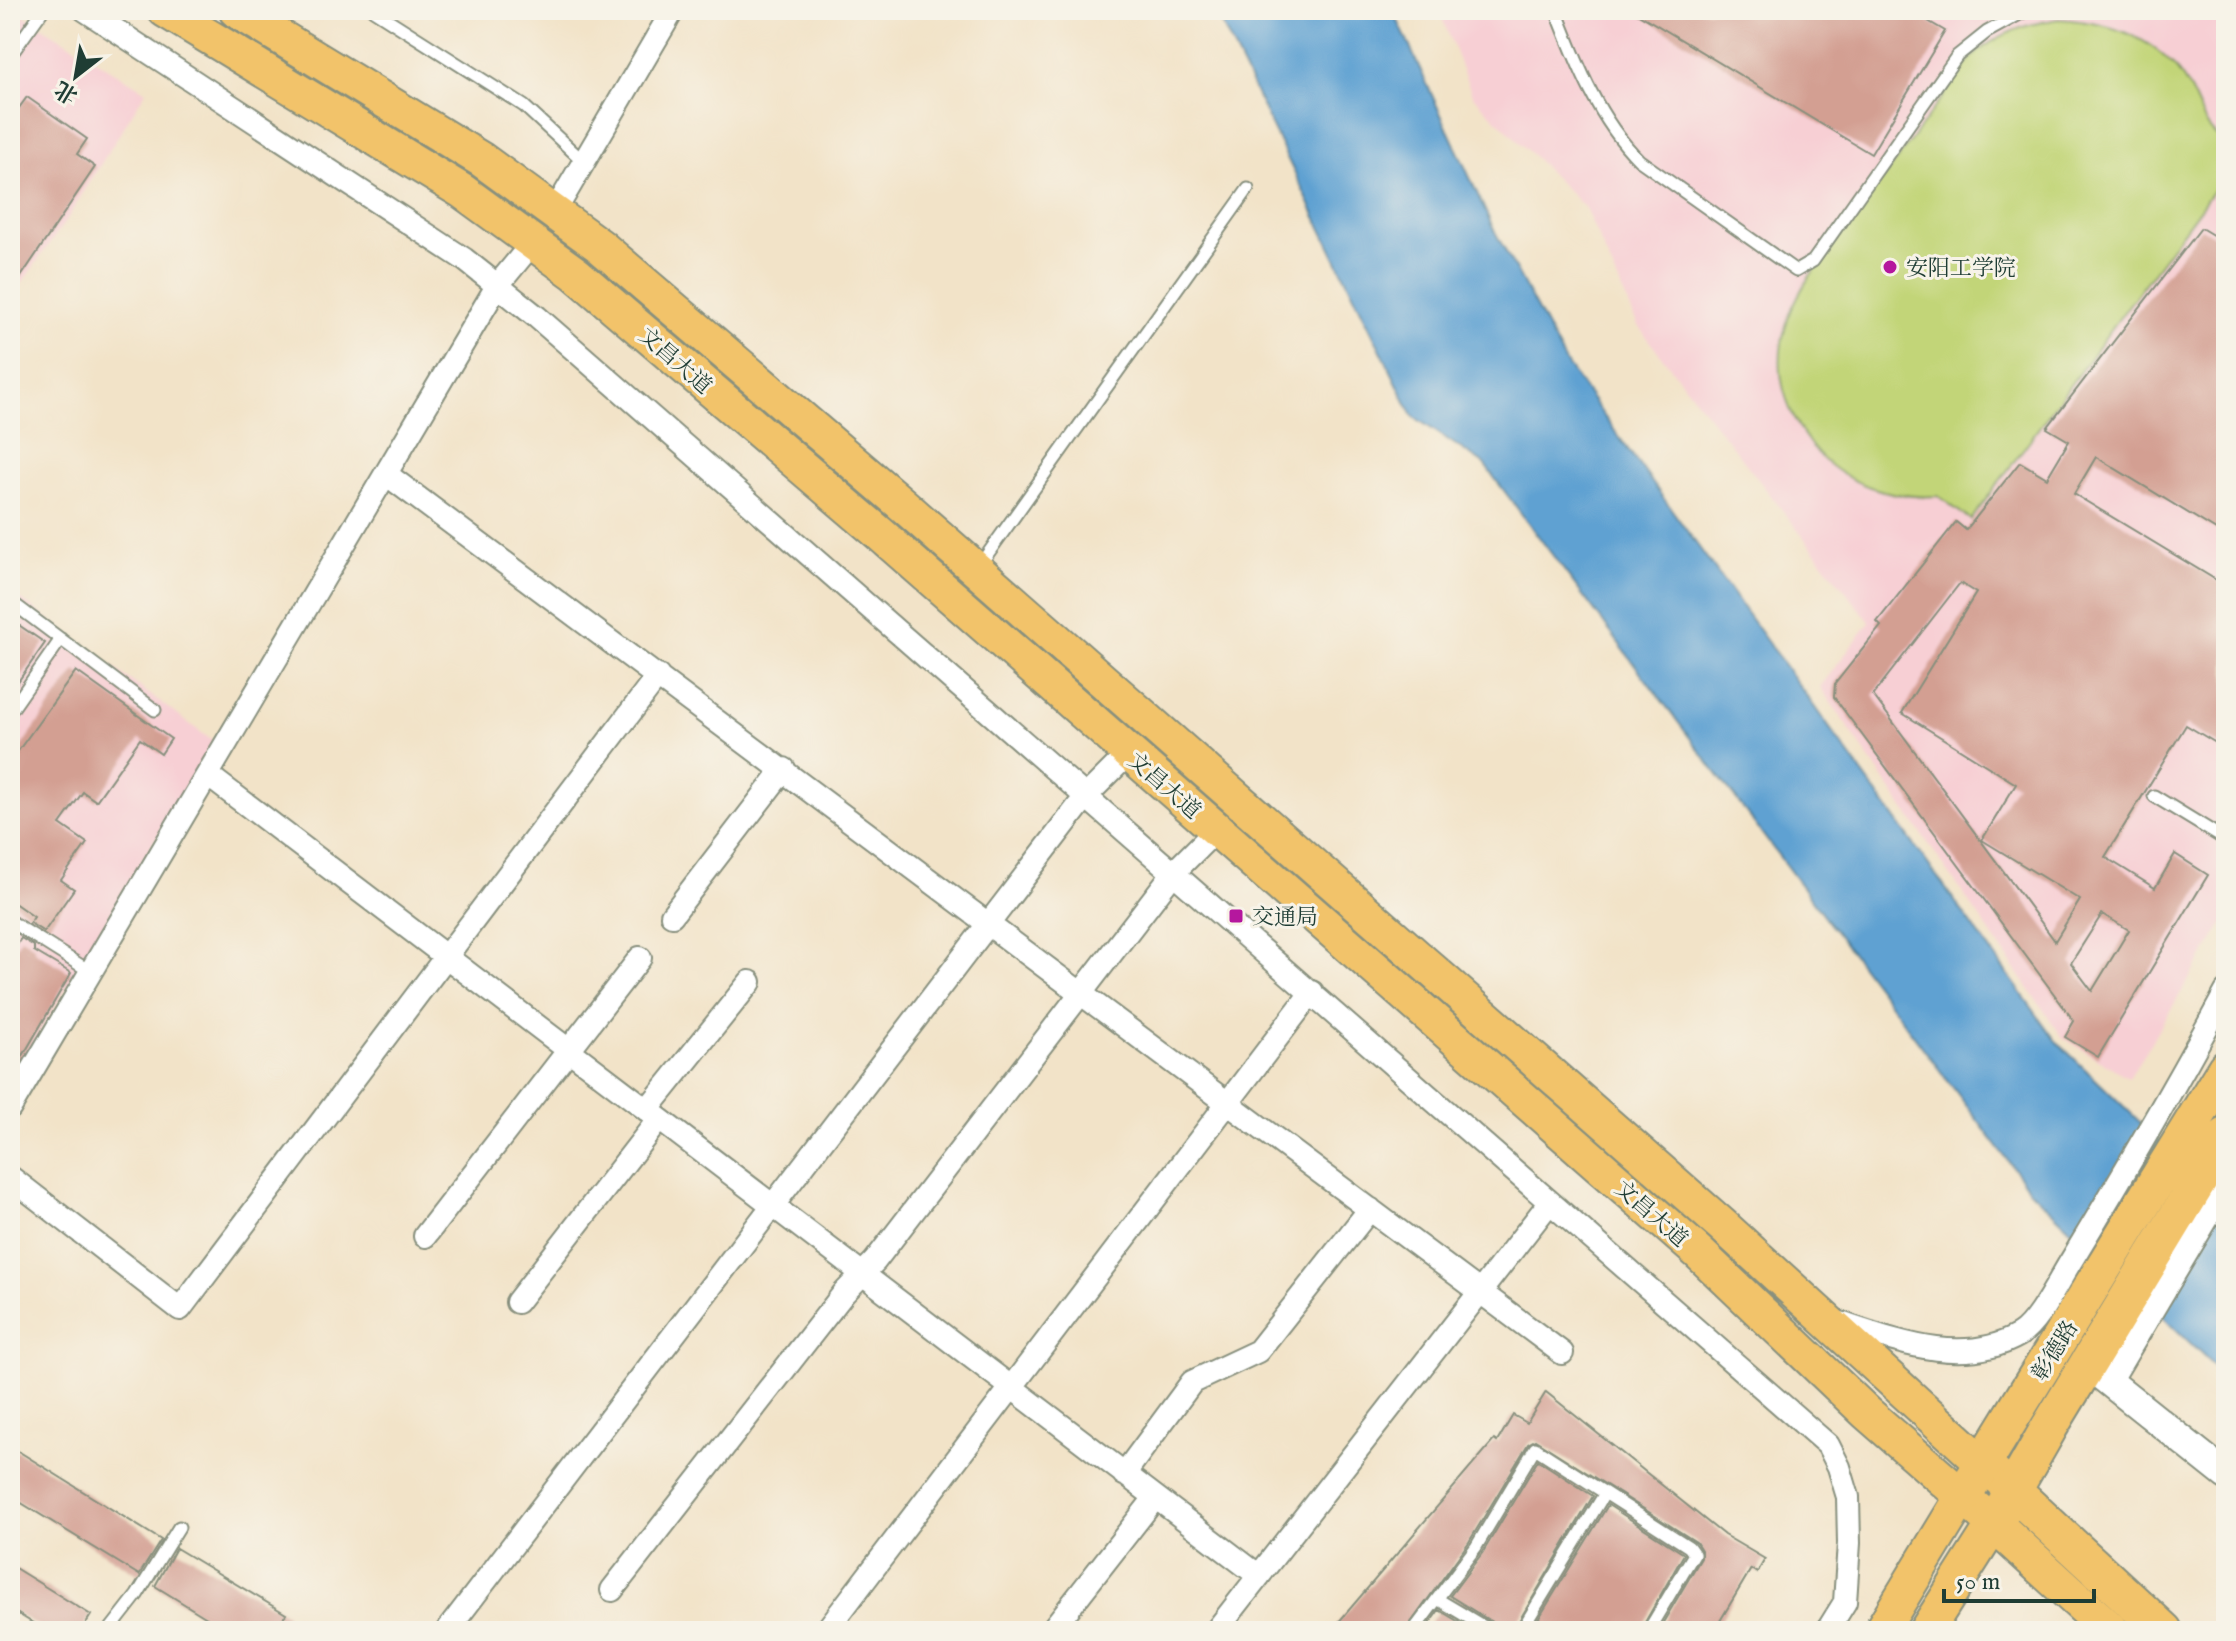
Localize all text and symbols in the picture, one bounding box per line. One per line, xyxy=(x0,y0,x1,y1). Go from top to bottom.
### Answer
north arrow xyxy=(36,36,116,116)
text: 北 xyxy=(50,74,83,109)
place label: 安阳工学院 xyxy=(1906,255,2016,283)
marker: 安阳工学院 xyxy=(1881,258,1899,276)
street label: 文昌大道 xyxy=(632,322,717,401)
street label: 文昌大道 xyxy=(1121,747,1206,826)
place label: 交通局 xyxy=(1252,904,1318,932)
marker: 交通局 xyxy=(1227,907,1245,925)
street label: 文昌大道 xyxy=(1608,1175,1693,1254)
street label: 彰德路 xyxy=(2026,1316,2085,1386)
scale bar xyxy=(1944,1553,2094,1603)
text: 50 m xyxy=(1956,1567,2000,1598)

